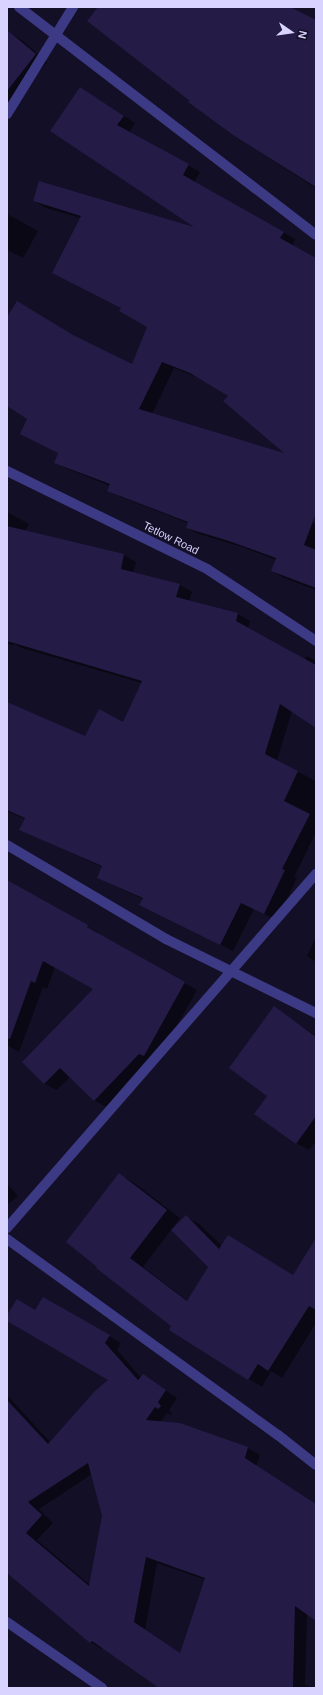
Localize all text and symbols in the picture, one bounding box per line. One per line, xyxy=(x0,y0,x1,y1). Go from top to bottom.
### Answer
north arrow xyxy=(271,12,311,52)
text: N xyxy=(296,29,309,40)
street label: Tetlow Road xyxy=(141,519,201,557)

